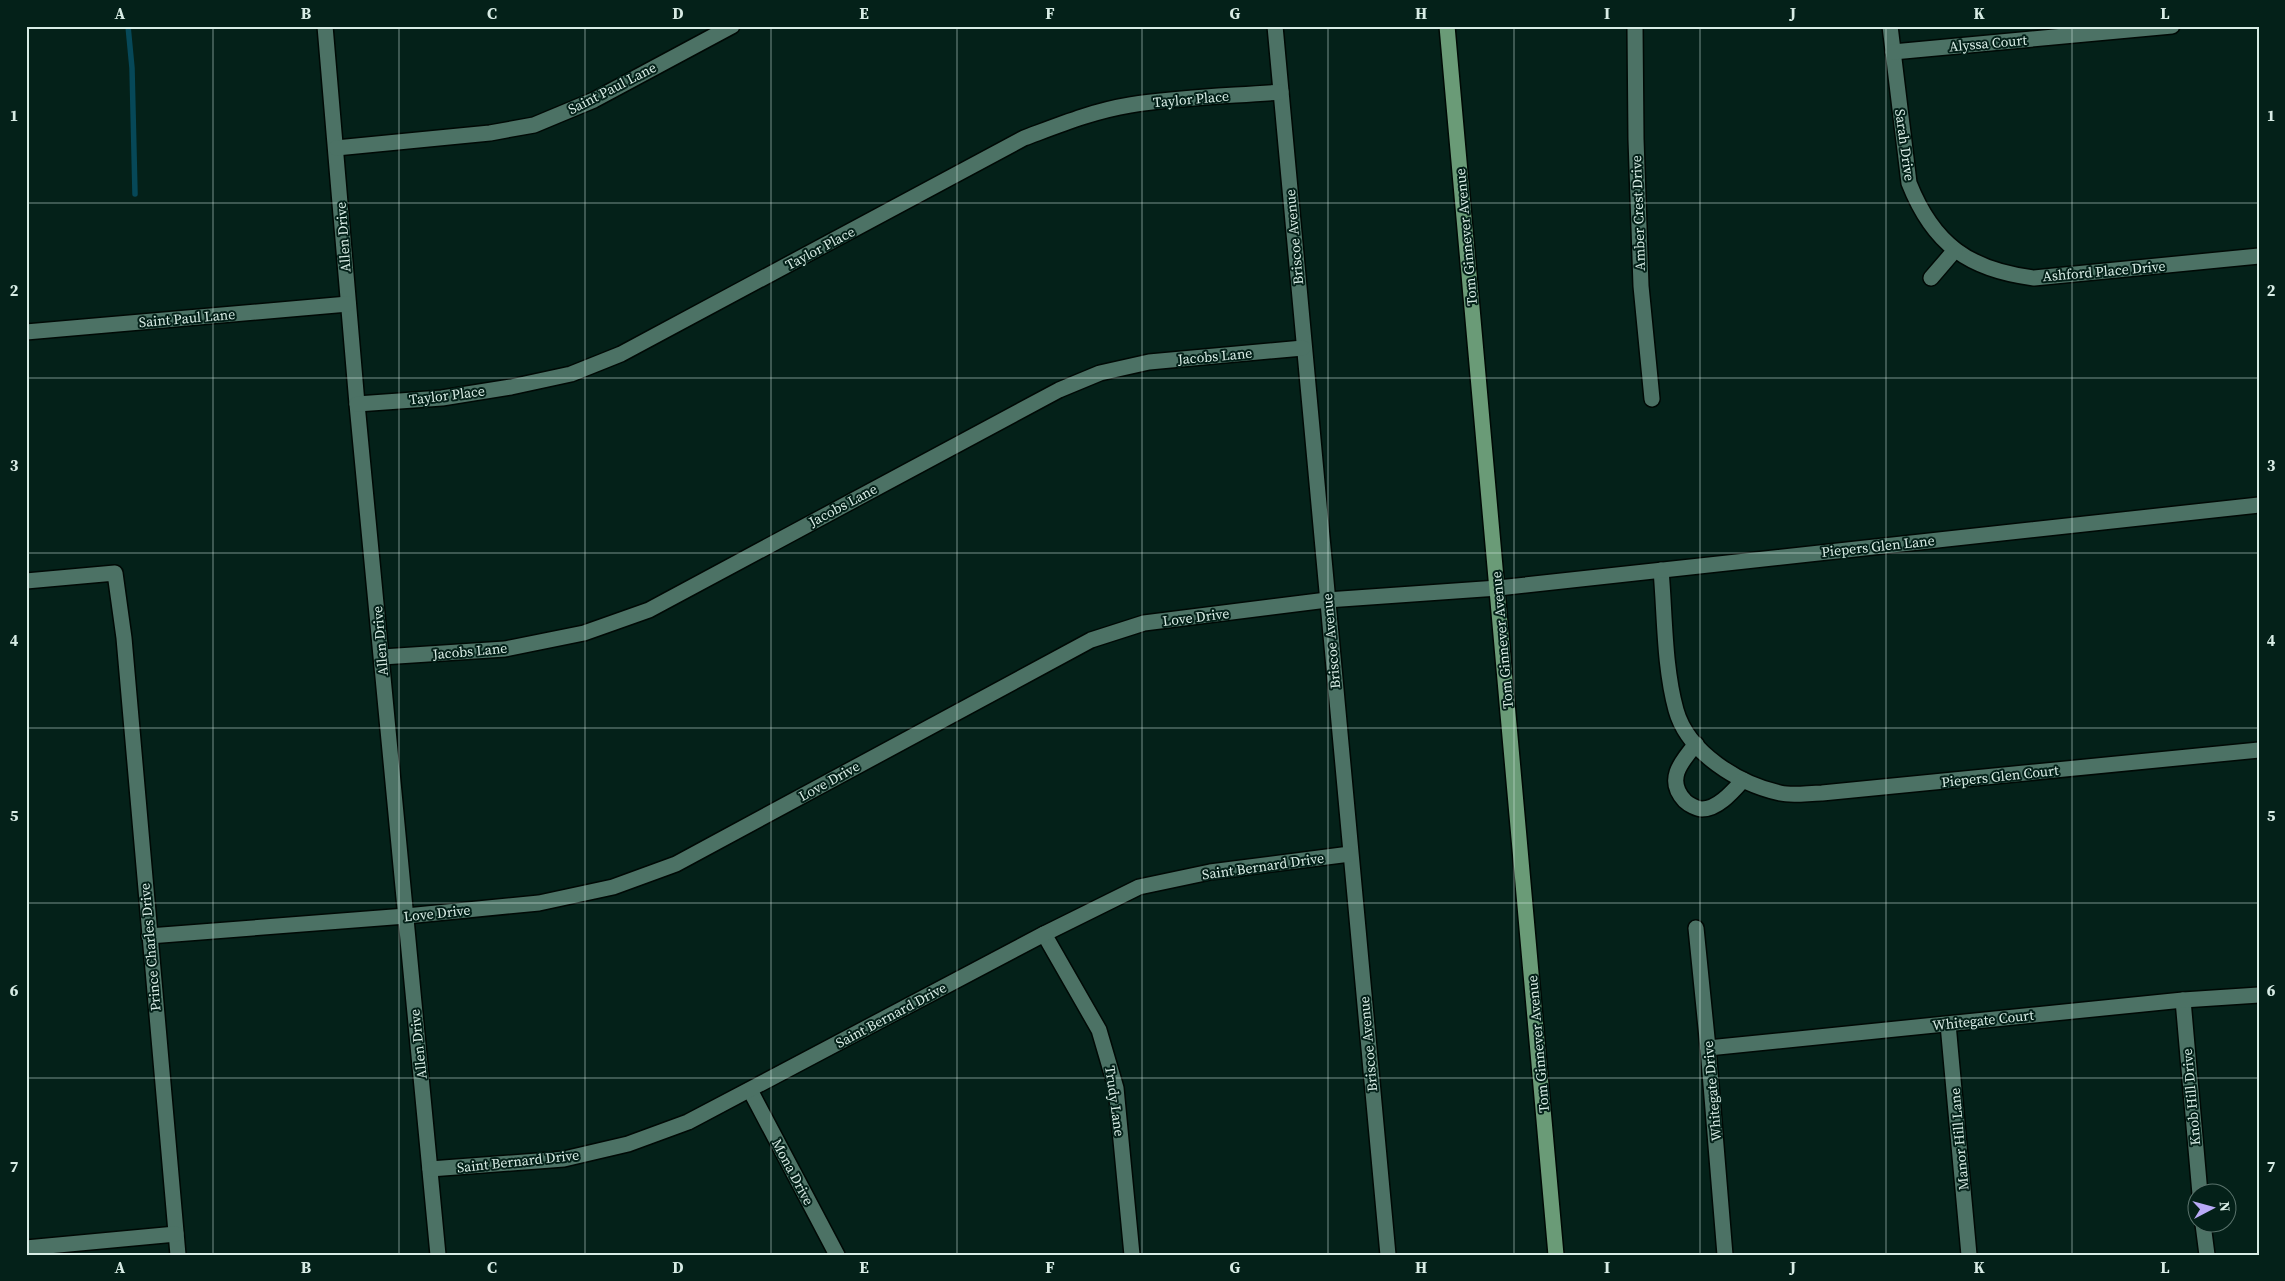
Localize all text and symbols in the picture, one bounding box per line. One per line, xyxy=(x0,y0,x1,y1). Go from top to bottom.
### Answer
text: A xyxy=(115,2,126,24)
text: B xyxy=(301,2,312,24)
text: C xyxy=(487,2,497,24)
text: D xyxy=(672,2,684,24)
text: E xyxy=(859,2,869,24)
text: F xyxy=(1045,2,1055,24)
text: G xyxy=(1230,2,1241,24)
text: H xyxy=(1415,2,1427,24)
text: I xyxy=(1604,2,1610,24)
text: J xyxy=(1789,2,1796,24)
text: K xyxy=(1973,2,1985,24)
text: L xyxy=(2160,2,2170,24)
street label: Alyssa Court xyxy=(1948,30,2028,56)
street label: Saint Paul Lane xyxy=(564,57,660,119)
street label: Taylor Place xyxy=(1152,86,1230,112)
text: 1 xyxy=(10,104,18,126)
text: 1 xyxy=(2267,104,2275,126)
street label: Sarah Drive xyxy=(1890,108,1920,182)
street label: Amber Crest Drive xyxy=(1626,155,1650,271)
street label: Tom Ginnever Avenue xyxy=(1450,167,1482,307)
street label: Briscoe Avenue xyxy=(1280,188,1308,286)
street label: Allen Drive xyxy=(331,201,355,273)
street label: Taylor Place xyxy=(782,221,858,275)
street label: Ashford Place Drive xyxy=(2042,256,2166,286)
text: 2 xyxy=(10,279,19,301)
text: 2 xyxy=(2267,279,2276,301)
street label: Saint Paul Lane xyxy=(138,304,236,332)
street label: Jacobs Lane xyxy=(1176,343,1253,369)
street label: Taylor Place xyxy=(408,380,486,410)
text: 3 xyxy=(10,454,19,476)
text: 3 xyxy=(2267,454,2276,476)
street label: Jacobs Lane xyxy=(804,479,881,532)
street label: Piepers Glen Lane xyxy=(1820,530,1936,562)
street label: Tom Ginnever Avenue xyxy=(1486,570,1518,710)
street label: Briscoe Avenue xyxy=(1317,592,1345,690)
street label: Love Drive xyxy=(1162,603,1230,631)
street label: Allen Drive xyxy=(367,605,393,677)
text: 4 xyxy=(10,629,19,651)
text: 4 xyxy=(2267,629,2276,651)
street label: Jacobs Lane xyxy=(431,638,508,664)
street label: Love Drive xyxy=(795,756,863,806)
street label: Piepers Glen Court xyxy=(1940,760,2060,792)
text: 5 xyxy=(10,804,19,826)
text: 5 xyxy=(2267,804,2276,826)
street label: Saint Bernard Drive xyxy=(1201,848,1325,884)
street label: Prince Charles Drive xyxy=(134,882,166,1012)
street label: Love Drive xyxy=(403,900,471,926)
street label: Tom Ginnever Avenue xyxy=(1522,974,1554,1114)
street label: Saint Bernard Drive xyxy=(832,977,950,1053)
text: 6 xyxy=(10,979,19,1001)
text: 6 xyxy=(2267,979,2276,1001)
street label: Briscoe Avenue xyxy=(1354,995,1382,1093)
street label: Whitegate Court xyxy=(1931,1005,2035,1035)
street label: Allen Drive xyxy=(404,1008,432,1080)
street label: Whitegate Drive xyxy=(1698,1040,1726,1142)
street label: Knob Hill Drive xyxy=(2177,1048,2205,1146)
street label: Trudy Lane xyxy=(1100,1064,1130,1138)
street label: Manor Hill Lane xyxy=(1945,1087,1973,1191)
street label: Mona Drive xyxy=(767,1135,819,1209)
street label: Saint Bernard Drive xyxy=(456,1145,580,1177)
text: 7 xyxy=(10,1155,19,1177)
text: 7 xyxy=(2267,1155,2276,1177)
north arrow xyxy=(2188,1184,2238,1234)
text: N xyxy=(2214,1201,2235,1213)
text: A xyxy=(115,1256,126,1278)
text: B xyxy=(301,1256,312,1278)
text: C xyxy=(487,1256,497,1278)
text: D xyxy=(672,1256,684,1278)
text: E xyxy=(859,1256,869,1278)
text: F xyxy=(1045,1256,1055,1278)
text: G xyxy=(1230,1256,1241,1278)
text: H xyxy=(1415,1256,1427,1278)
text: I xyxy=(1604,1256,1610,1278)
text: J xyxy=(1789,1256,1796,1278)
text: K xyxy=(1973,1256,1985,1278)
text: L xyxy=(2160,1256,2170,1278)

